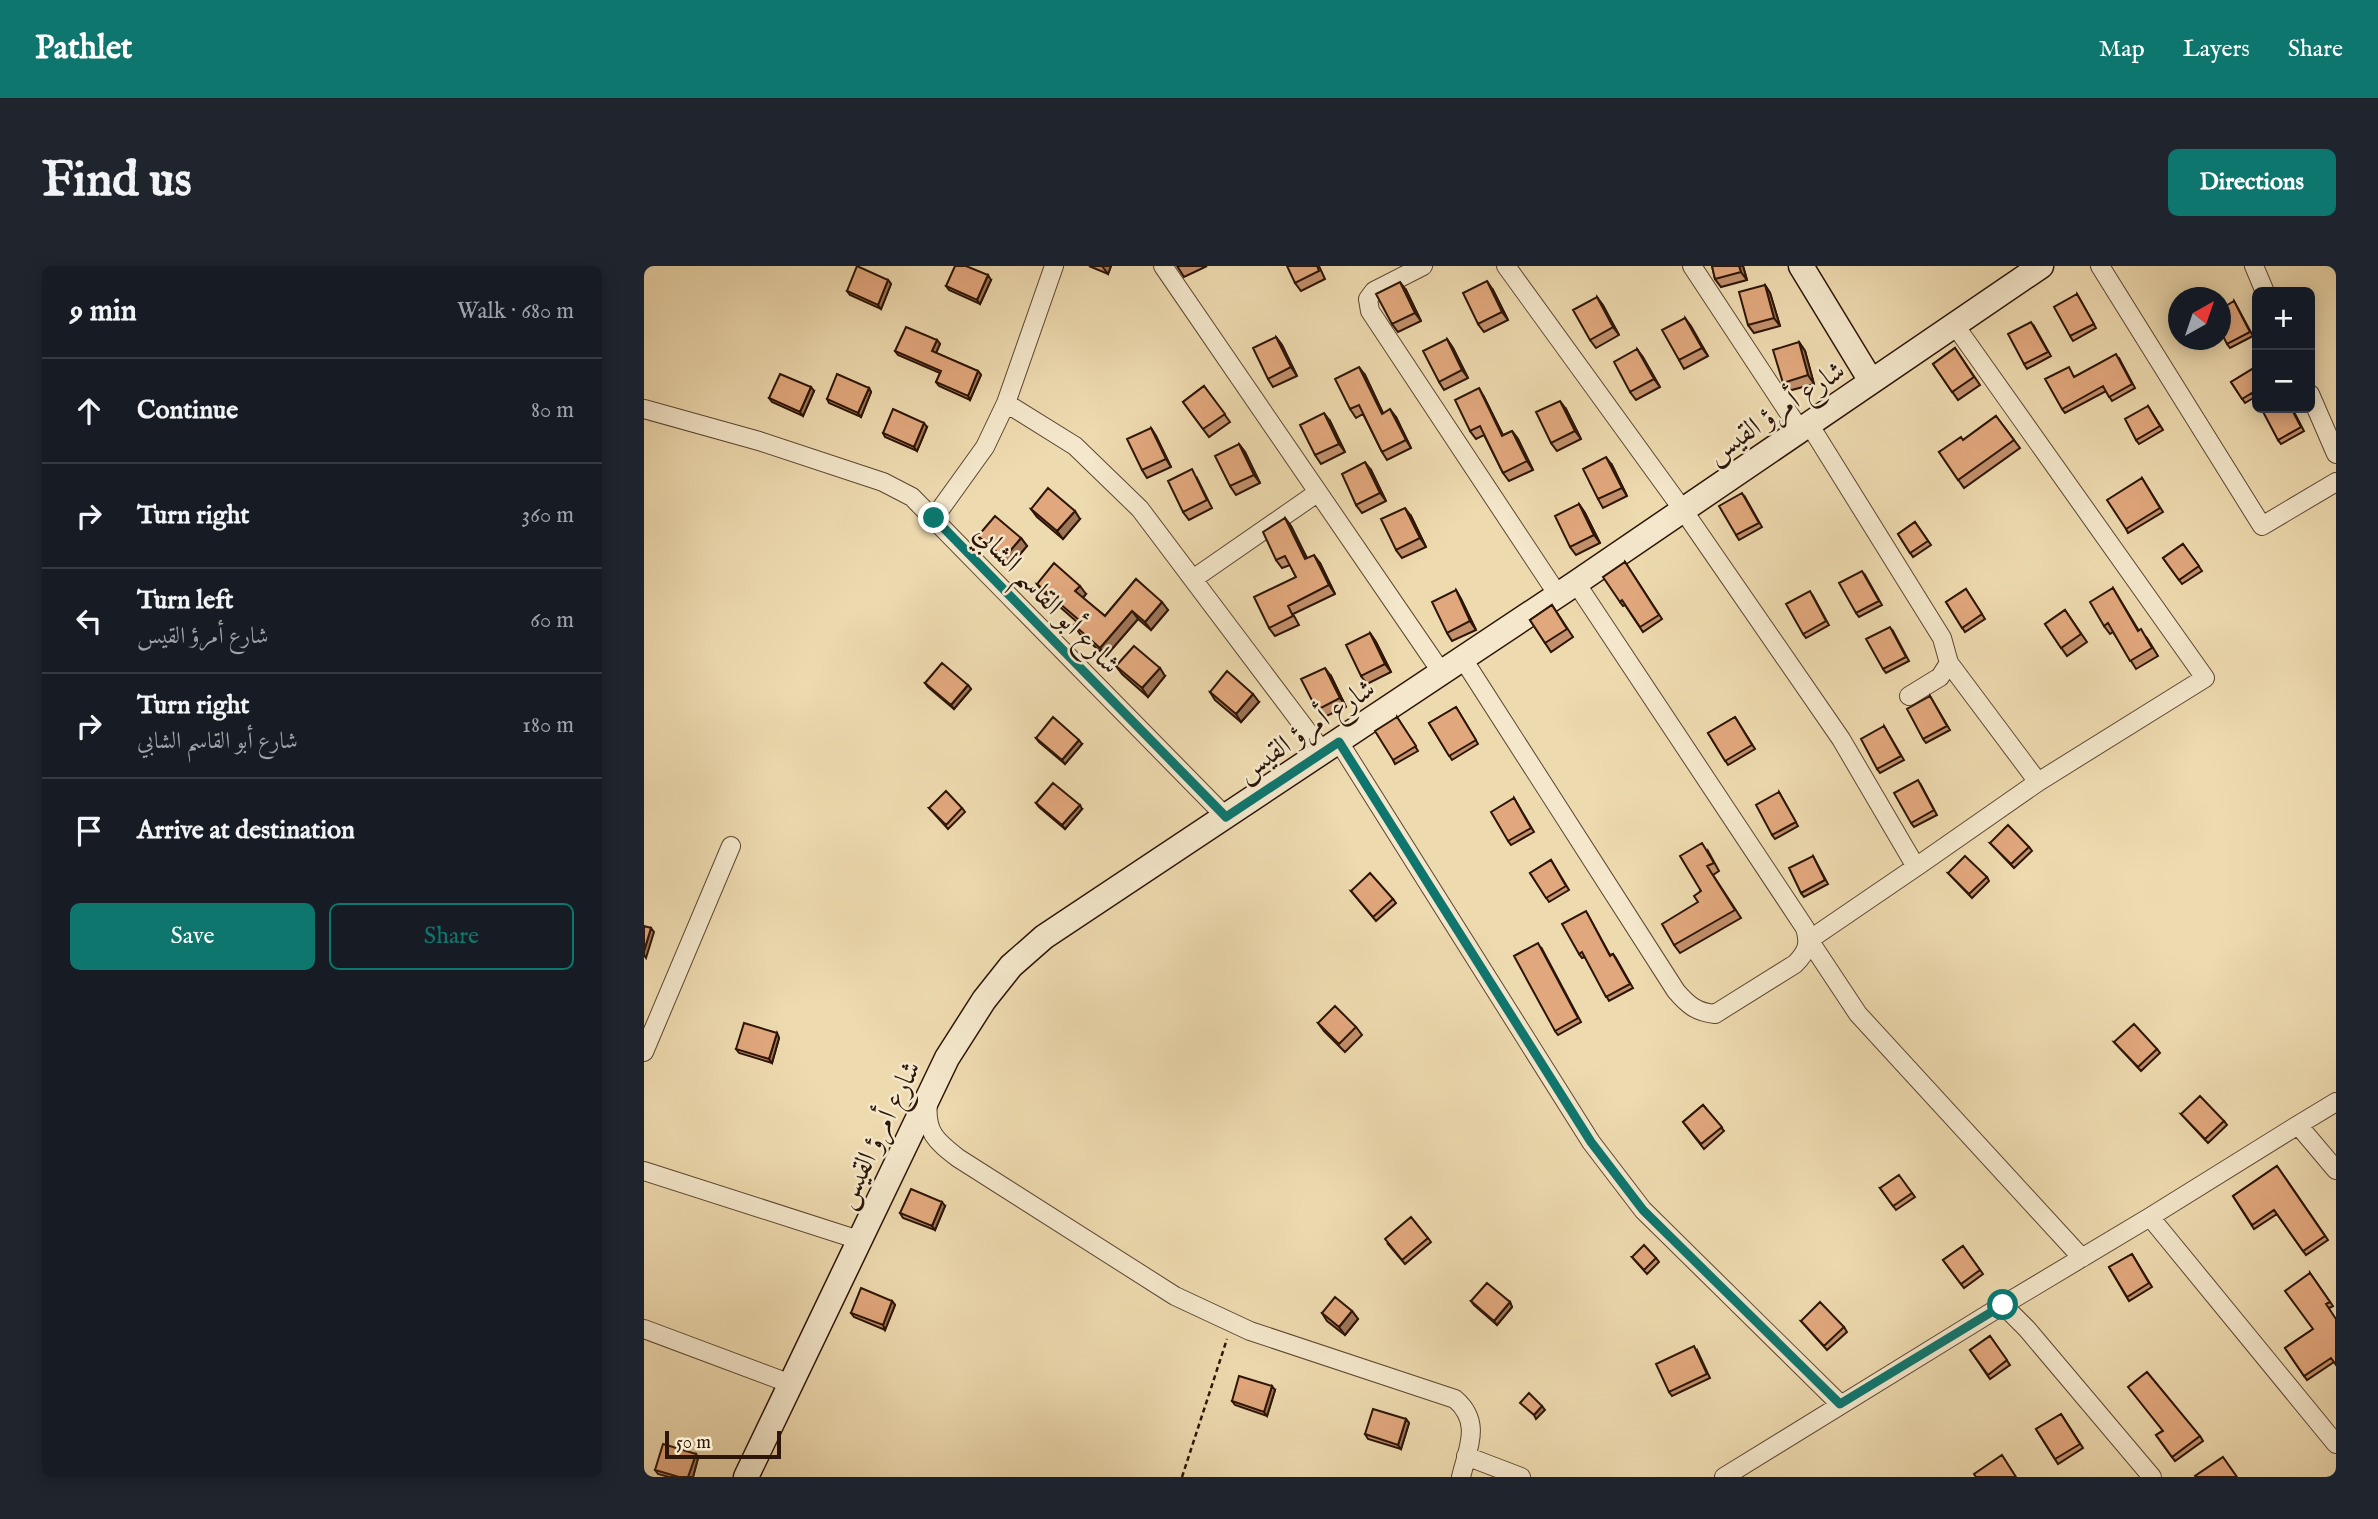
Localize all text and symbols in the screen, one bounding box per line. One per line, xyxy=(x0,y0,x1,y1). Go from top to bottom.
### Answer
text: Pathlet xyxy=(35,28,132,70)
text: Map xyxy=(2099,34,2145,65)
text: Layers xyxy=(2183,34,2250,65)
text: Share xyxy=(2288,34,2343,65)
button: Directions xyxy=(2168,149,2336,216)
text: Find us xyxy=(42,151,192,213)
north arrow xyxy=(2168,287,2231,350)
map controls xyxy=(2252,287,2315,413)
button: + xyxy=(2252,287,2315,350)
text: 9 min xyxy=(70,293,137,331)
text: Walk · 680 m xyxy=(457,297,574,326)
street label: شارع أمرؤ القيس xyxy=(1698,350,1855,476)
button: − xyxy=(2252,350,2315,413)
icon: ahead xyxy=(70,392,108,430)
text: Continue xyxy=(137,394,238,427)
text: 80 m xyxy=(531,396,574,425)
icon: right xyxy=(70,497,108,535)
text: Turn right xyxy=(137,499,250,532)
text: 360 m xyxy=(522,501,574,530)
route end xyxy=(918,502,949,533)
street label: شارع أبو القاسم الشابي xyxy=(960,514,1130,688)
text: Turn left xyxy=(137,584,234,617)
icon: left xyxy=(70,602,108,640)
text: 60 m xyxy=(530,606,574,635)
text: شارع أمرؤ القيس xyxy=(137,622,269,651)
street label: شارع أمرؤ القيس xyxy=(1228,668,1385,794)
text: Turn right xyxy=(137,689,250,722)
icon: right xyxy=(70,707,108,745)
text: 180 m xyxy=(522,711,574,740)
text: شارع أبو القاسم الشابي xyxy=(137,727,298,756)
icon: arrive xyxy=(70,812,108,850)
text: Arrive at destination xyxy=(137,814,355,847)
button: Save xyxy=(70,903,315,970)
button: Share xyxy=(329,903,574,970)
street label: شارع أمرؤ القيس xyxy=(825,1054,934,1216)
route start xyxy=(1987,1289,2018,1320)
scale bar xyxy=(665,1428,780,1460)
text: 50 m xyxy=(676,1431,711,1455)

